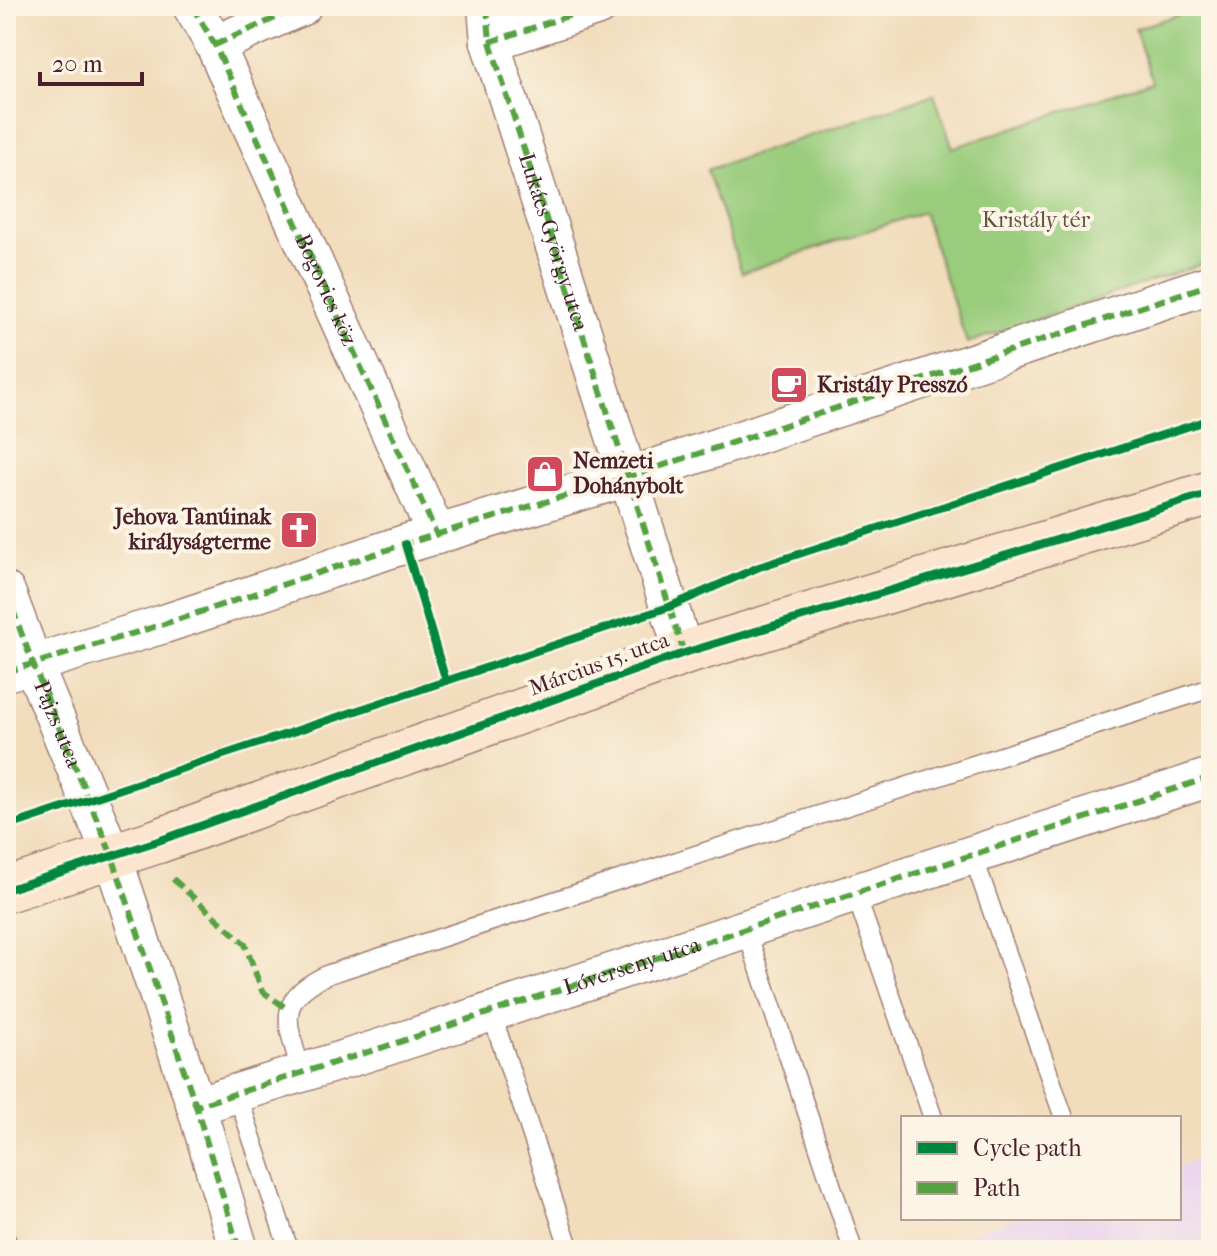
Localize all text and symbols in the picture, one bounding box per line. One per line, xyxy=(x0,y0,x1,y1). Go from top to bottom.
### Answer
scale bar xyxy=(40,36,142,86)
text: 20 m xyxy=(52,50,103,78)
street label: Lukács György utca xyxy=(513,150,594,335)
park label: Kristály tér xyxy=(982,207,1091,233)
street label: Bogovics köz xyxy=(289,230,363,350)
cafe icon: Kristály Presszó xyxy=(768,364,810,406)
place label: Kristály Presszó xyxy=(817,372,968,398)
place label: Nemzeti Dohánybolt xyxy=(573,448,685,499)
shop icon: Nemzeti Dohánybolt xyxy=(524,453,566,495)
place label: Jehova Tanúinak királyságterme xyxy=(113,504,272,555)
church icon: Jehova Tanúinak királyságterme xyxy=(278,509,320,551)
street label: Március 15. utca xyxy=(525,626,673,701)
street label: Pajzs utca xyxy=(28,677,88,772)
street label: Lóverseny utca xyxy=(560,931,704,1001)
legend xyxy=(901,1116,1181,1220)
text: Cycle path xyxy=(973,1134,1082,1162)
text: Path xyxy=(973,1174,1021,1202)

